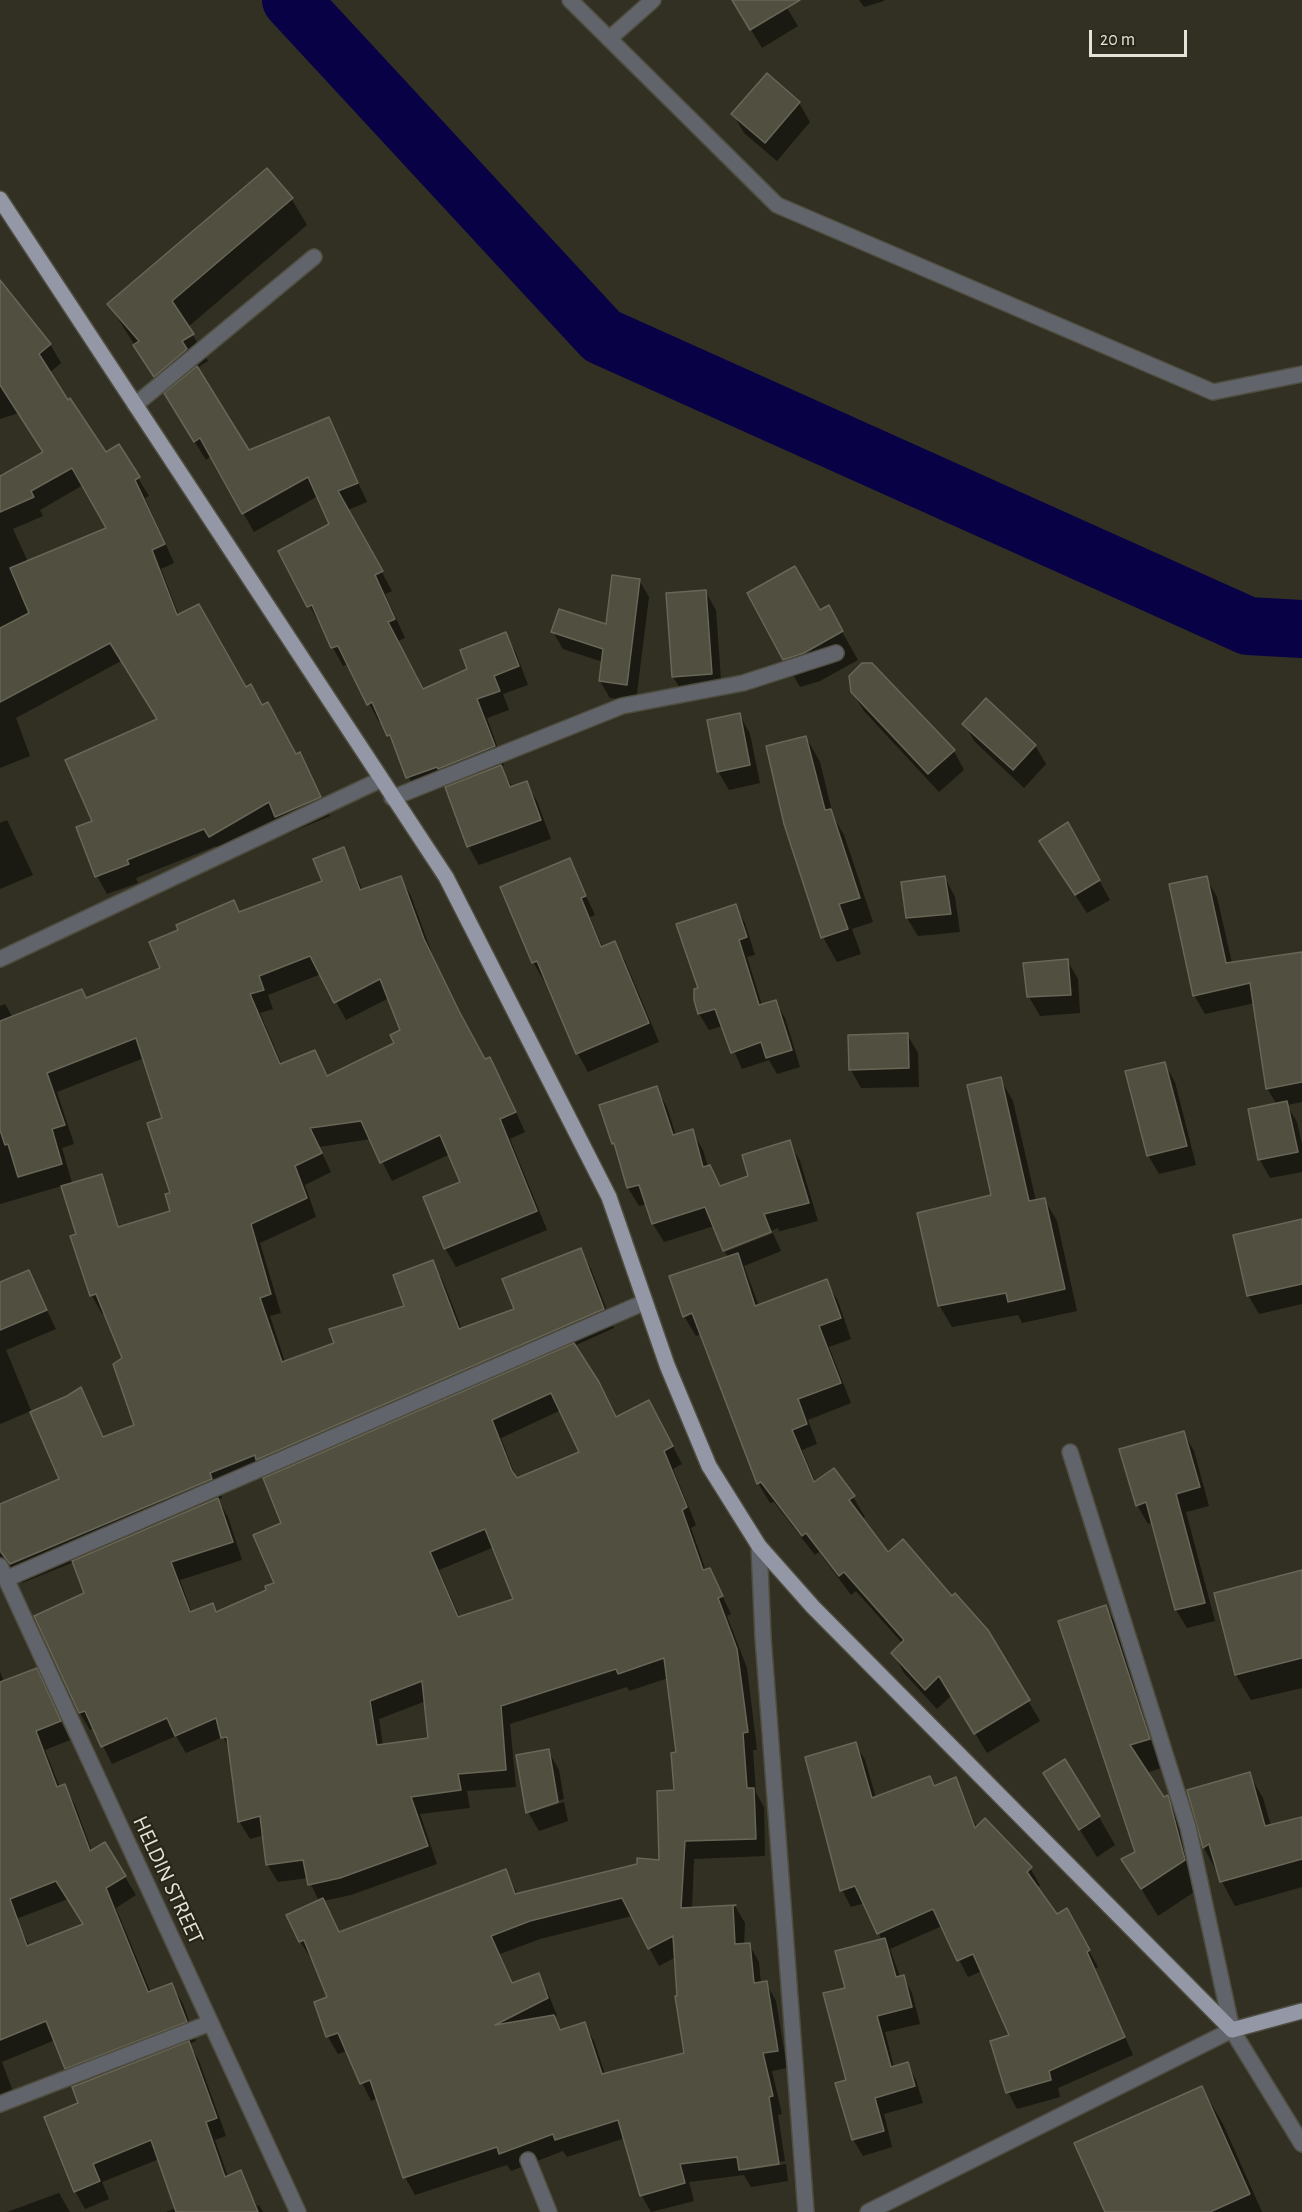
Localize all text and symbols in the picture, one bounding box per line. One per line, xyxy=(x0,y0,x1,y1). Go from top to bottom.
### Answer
scale bar xyxy=(1092,18,1190,56)
text: 20 m xyxy=(1100,31,1135,49)
street label: HELDIN STREET xyxy=(127,1812,209,1948)

